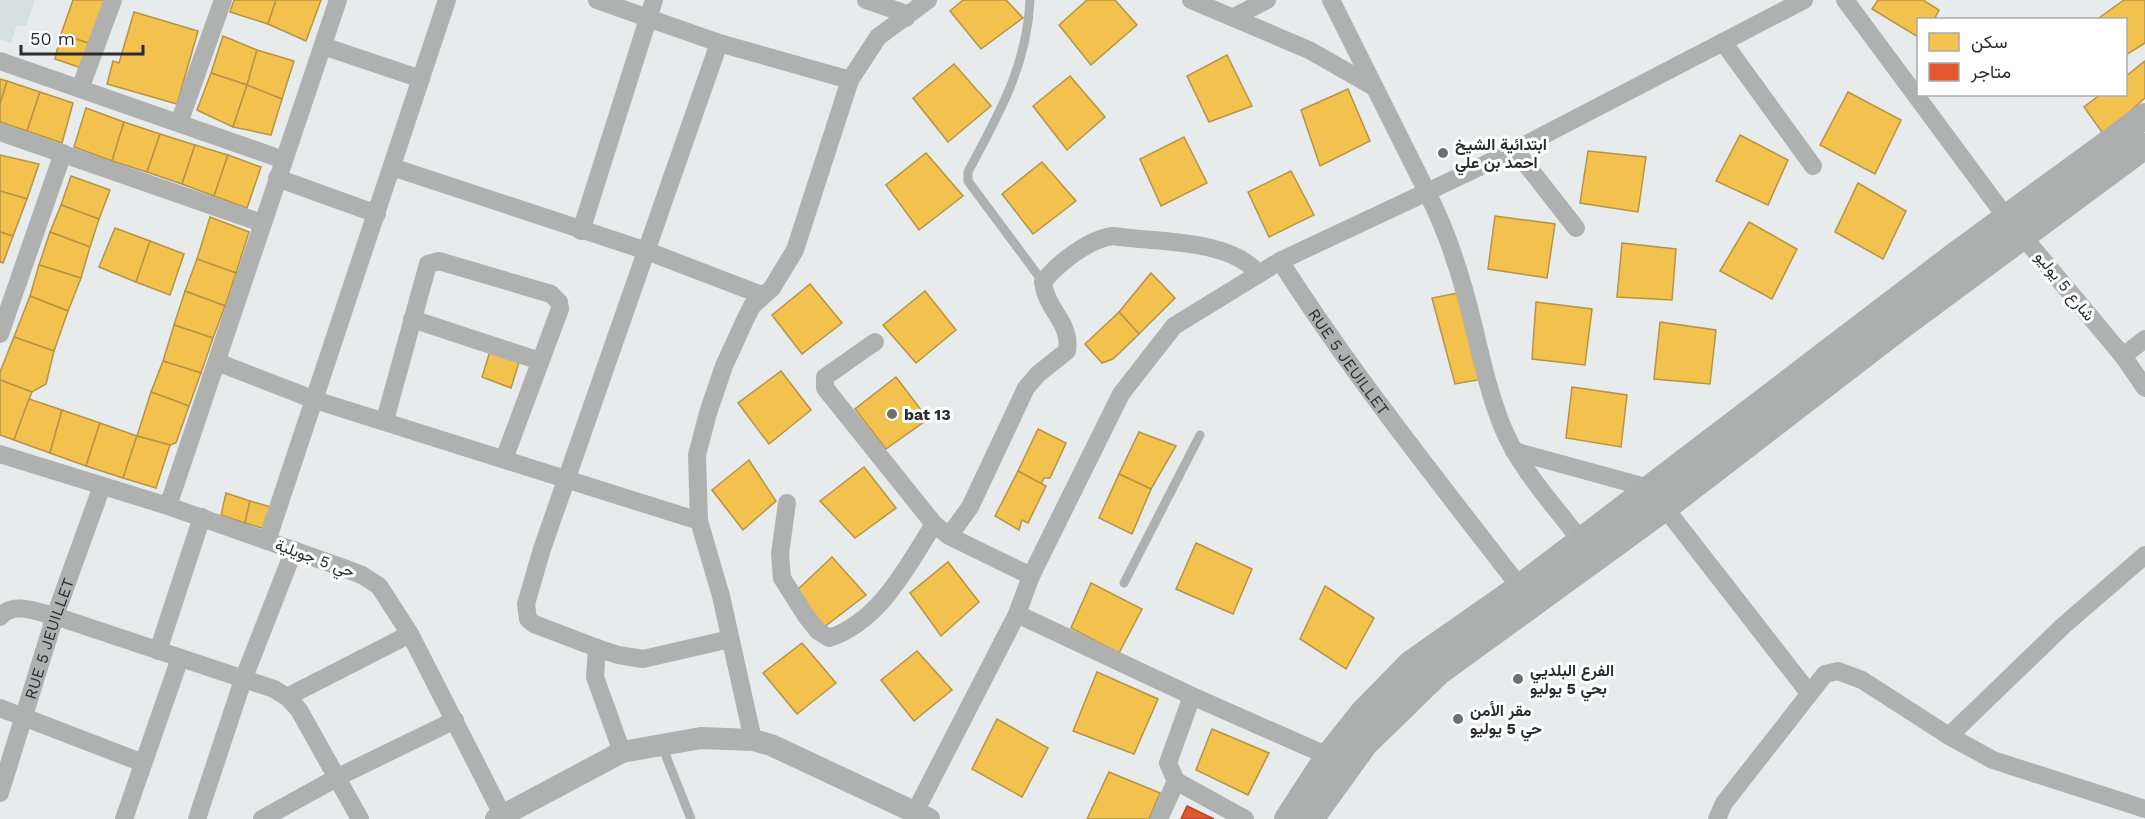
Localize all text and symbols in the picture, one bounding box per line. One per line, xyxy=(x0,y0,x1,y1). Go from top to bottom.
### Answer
scale bar xyxy=(21,18,142,56)
legend xyxy=(1917,18,2127,96)
text: 50 m xyxy=(30,28,75,49)
text: سكن xyxy=(1971,31,2007,53)
text: متاجر xyxy=(1970,61,2011,83)
place label: ابتدائية الشيخ احمد بن علي xyxy=(1455,135,1547,176)
marker: ابتدائية الشيخ احمد بن علي xyxy=(1436,146,1450,160)
street label: شارع 5 يوليو xyxy=(2030,247,2099,326)
street label: RUE 5 JEUILLET xyxy=(1305,305,1394,419)
place label: bat 13 xyxy=(904,405,951,424)
marker: bat 13 xyxy=(885,407,899,421)
street label: حي 5 جويلية xyxy=(271,535,358,585)
street label: RUE 5 JEUILLET xyxy=(20,575,78,701)
place label: الفرع البلديي بحي 5 يوليو xyxy=(1530,661,1614,702)
marker: الفرع البلديي بحي 5 يوليو xyxy=(1511,672,1525,686)
place label: مقر الأمن حي 5 يوليو xyxy=(1470,701,1542,742)
marker: مقر الأمن حي 5 يوليو xyxy=(1451,712,1465,726)

